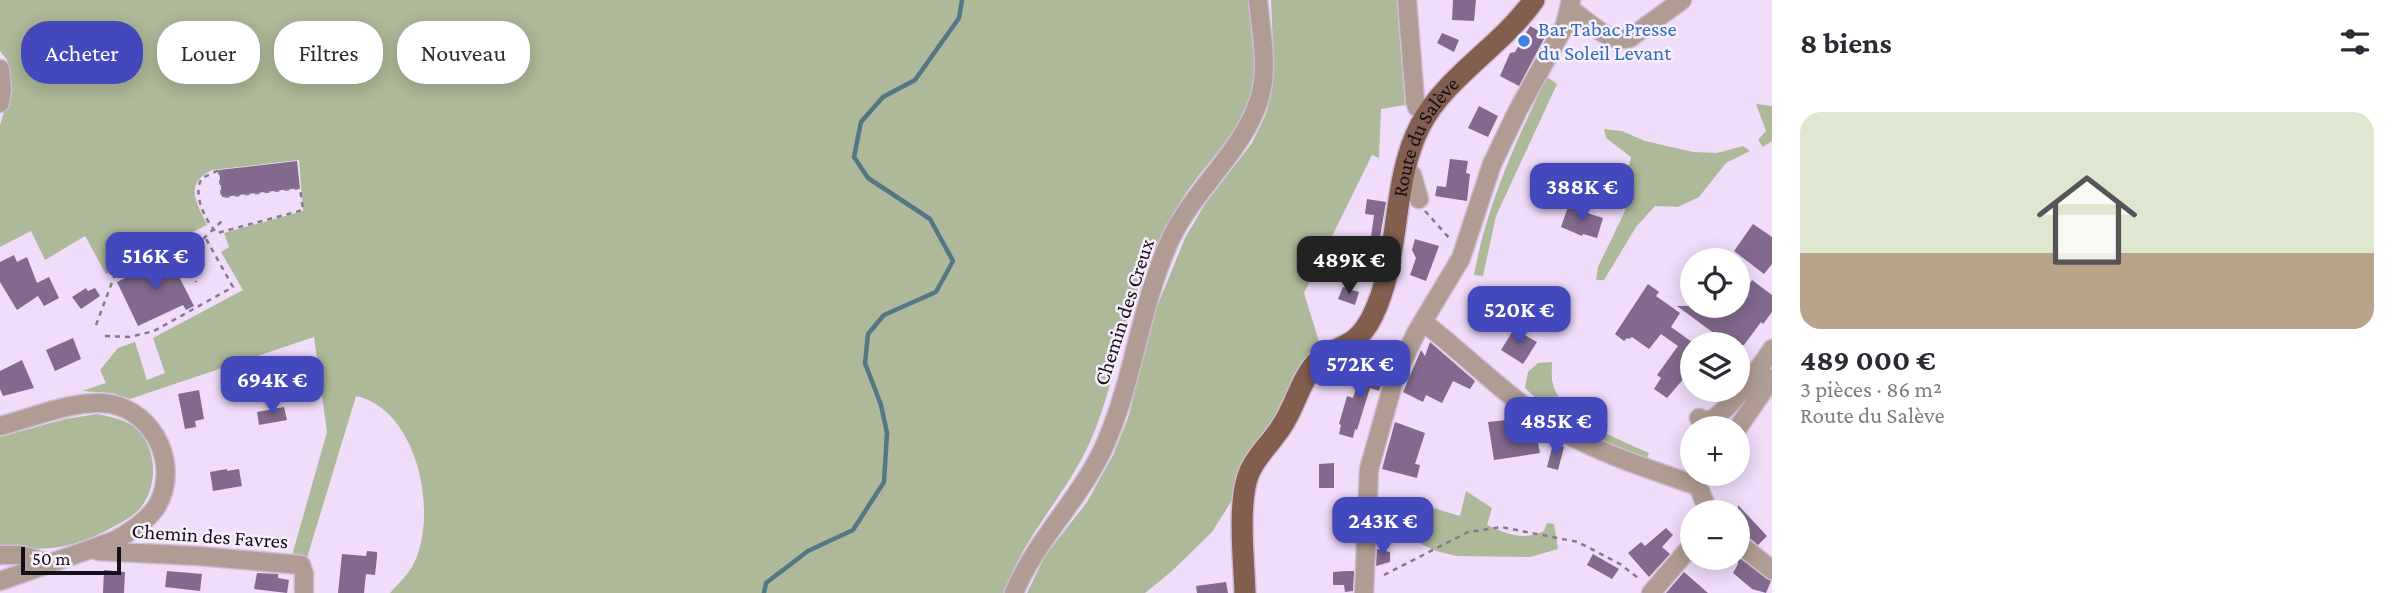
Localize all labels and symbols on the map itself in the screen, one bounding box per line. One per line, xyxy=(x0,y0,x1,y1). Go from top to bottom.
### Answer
place label: Bar Tabac Presse du Soleil Levant xyxy=(1538,17,1677,65)
marker: Bar Tabac Presse du Soleil Levant xyxy=(1516,33,1532,49)
street label: Route du Salève xyxy=(1388,72,1464,199)
pin: 388K € xyxy=(1525,164,1639,223)
pin: 516K € xyxy=(98,232,212,292)
street label: Chemin des Creux xyxy=(1089,236,1159,388)
pin: 489K € xyxy=(1292,236,1406,296)
pin: 520K € xyxy=(1462,286,1576,346)
pin: 572K € xyxy=(1303,340,1417,400)
pin: 694K € xyxy=(215,356,329,416)
pin: 485K € xyxy=(1499,398,1613,457)
pin: 243K € xyxy=(1326,498,1440,557)
street label: Chemin des Favres xyxy=(131,519,289,553)
scale bar xyxy=(21,544,121,576)

